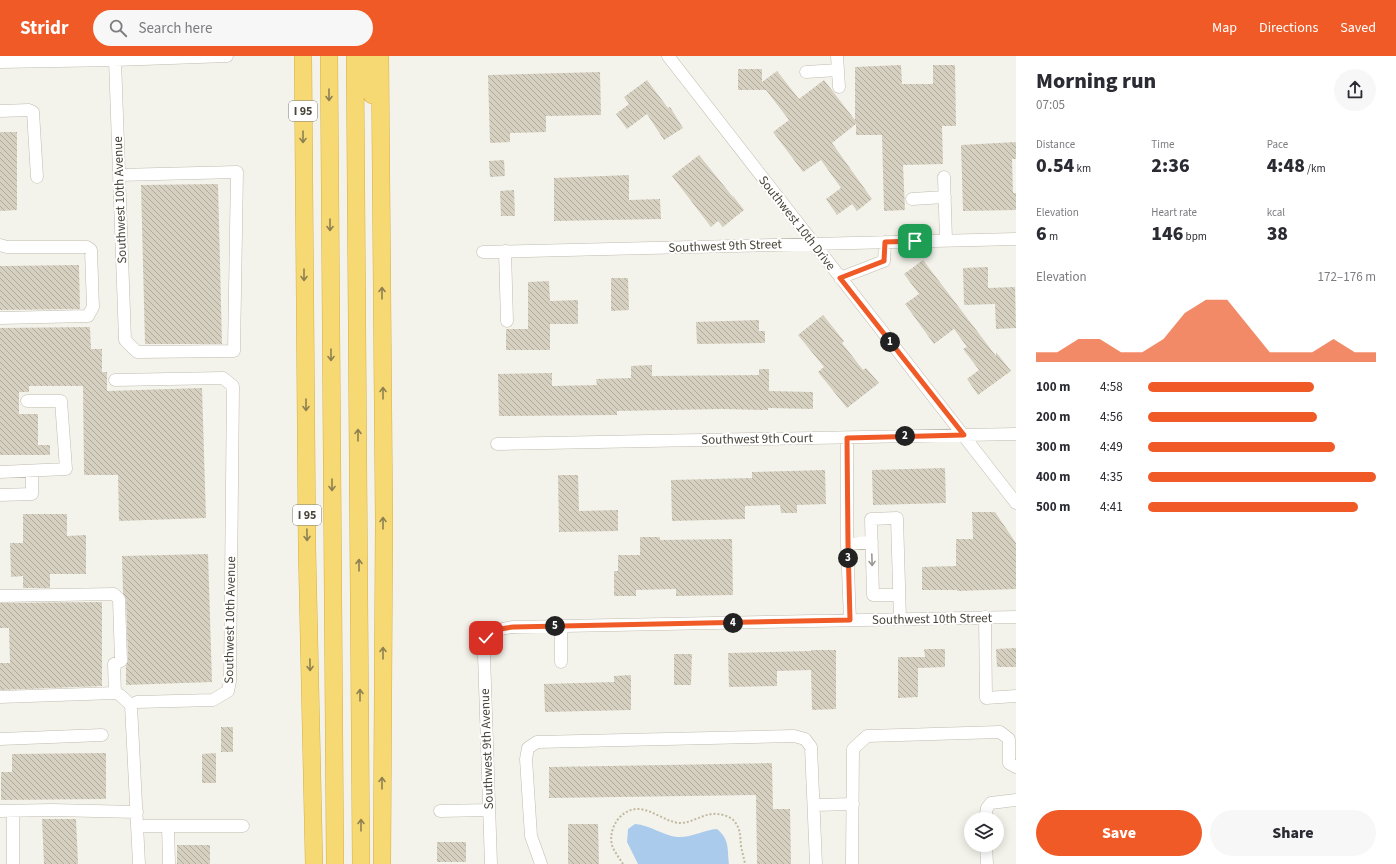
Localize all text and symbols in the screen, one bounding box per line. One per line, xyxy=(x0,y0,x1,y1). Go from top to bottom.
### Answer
search box xyxy=(93,10,373,46)
text: Stridr xyxy=(20,15,69,42)
icon: search xyxy=(107,17,129,39)
text: Search here xyxy=(139,18,213,39)
text: Map xyxy=(1212,18,1237,38)
text: Directions xyxy=(1259,18,1318,38)
text: Saved xyxy=(1340,18,1376,38)
text: Morning run xyxy=(1036,65,1156,97)
button: share xyxy=(1334,69,1376,111)
one-way arrow xyxy=(325,88,333,101)
text: 07:05 xyxy=(1036,96,1065,114)
road number: I 95 xyxy=(289,101,317,121)
one-way arrow xyxy=(299,130,307,143)
street label: Southwest 10th Avenue xyxy=(109,136,131,264)
text: Distance xyxy=(1036,137,1075,152)
text: Time xyxy=(1151,137,1175,152)
text: Pace xyxy=(1267,137,1288,152)
text: 0.54 xyxy=(1036,152,1074,180)
text: 2:36 xyxy=(1151,152,1190,180)
text: 4:48 xyxy=(1267,152,1305,180)
text: km xyxy=(1074,161,1091,176)
text: /km xyxy=(1305,161,1326,176)
street label: Southwest 10th Drive xyxy=(754,172,840,274)
text: Elevation xyxy=(1036,205,1079,220)
text: Heart rate xyxy=(1151,205,1197,220)
text: kcal xyxy=(1267,205,1285,220)
one-way arrow xyxy=(326,218,334,231)
text: 6 xyxy=(1036,220,1047,248)
text: 146 xyxy=(1151,220,1183,248)
text: 38 xyxy=(1267,220,1288,248)
pin xyxy=(898,224,932,258)
text: m xyxy=(1047,229,1058,244)
text: bpm xyxy=(1183,229,1207,244)
icon: arrive xyxy=(904,230,926,252)
street label: Southwest 9th Street xyxy=(668,235,783,257)
one-way arrow xyxy=(301,268,308,281)
text: Elevation xyxy=(1036,268,1087,286)
text: 172–176 m xyxy=(1318,268,1376,286)
one-way arrow xyxy=(378,287,386,300)
pin: 1 xyxy=(880,332,900,352)
text: 1 xyxy=(887,334,893,349)
one-way arrow xyxy=(327,348,335,361)
text: 100 m xyxy=(1036,378,1070,396)
text: 4:58 xyxy=(1100,378,1123,396)
one-way arrow xyxy=(379,387,387,400)
one-way arrow xyxy=(302,398,309,411)
text: 200 m xyxy=(1036,408,1070,426)
text: 4:56 xyxy=(1100,408,1123,426)
pin: 2 xyxy=(895,426,915,446)
text: 2 xyxy=(902,428,908,443)
one-way arrow xyxy=(354,429,362,442)
street label: Southwest 9th Court xyxy=(701,429,813,449)
text: 300 m xyxy=(1036,438,1070,456)
text: 4:49 xyxy=(1100,438,1123,456)
text: 400 m xyxy=(1036,468,1070,486)
text: 4:35 xyxy=(1100,468,1123,486)
one-way arrow xyxy=(328,478,336,491)
text: 500 m xyxy=(1036,498,1070,516)
text: 4:41 xyxy=(1100,498,1123,516)
road number: I 95 xyxy=(293,505,321,525)
one-way arrow xyxy=(379,517,387,530)
one-way arrow xyxy=(303,528,311,541)
pin: 3 xyxy=(838,548,858,568)
text: 3 xyxy=(845,550,851,565)
one-way arrow xyxy=(868,553,876,566)
street label: Southwest 10th Avenue xyxy=(220,556,240,684)
one-way arrow xyxy=(355,559,363,572)
street label: Southwest 10th Street xyxy=(872,609,993,629)
pin: 4 xyxy=(723,613,743,633)
text: 4 xyxy=(730,615,736,630)
pin: 5 xyxy=(545,616,565,636)
text: 5 xyxy=(552,618,558,633)
pin xyxy=(469,621,503,655)
icon: check xyxy=(475,627,497,649)
one-way arrow xyxy=(379,647,387,660)
one-way arrow xyxy=(306,658,313,671)
street label: Southwest 9th Avenue xyxy=(476,688,498,810)
one-way arrow xyxy=(356,689,364,702)
one-way arrow xyxy=(378,777,386,790)
button: Save xyxy=(1036,810,1202,856)
button: Share xyxy=(1210,810,1376,856)
map controls xyxy=(964,812,1004,852)
button: layers xyxy=(964,812,1004,852)
one-way arrow xyxy=(357,819,365,832)

